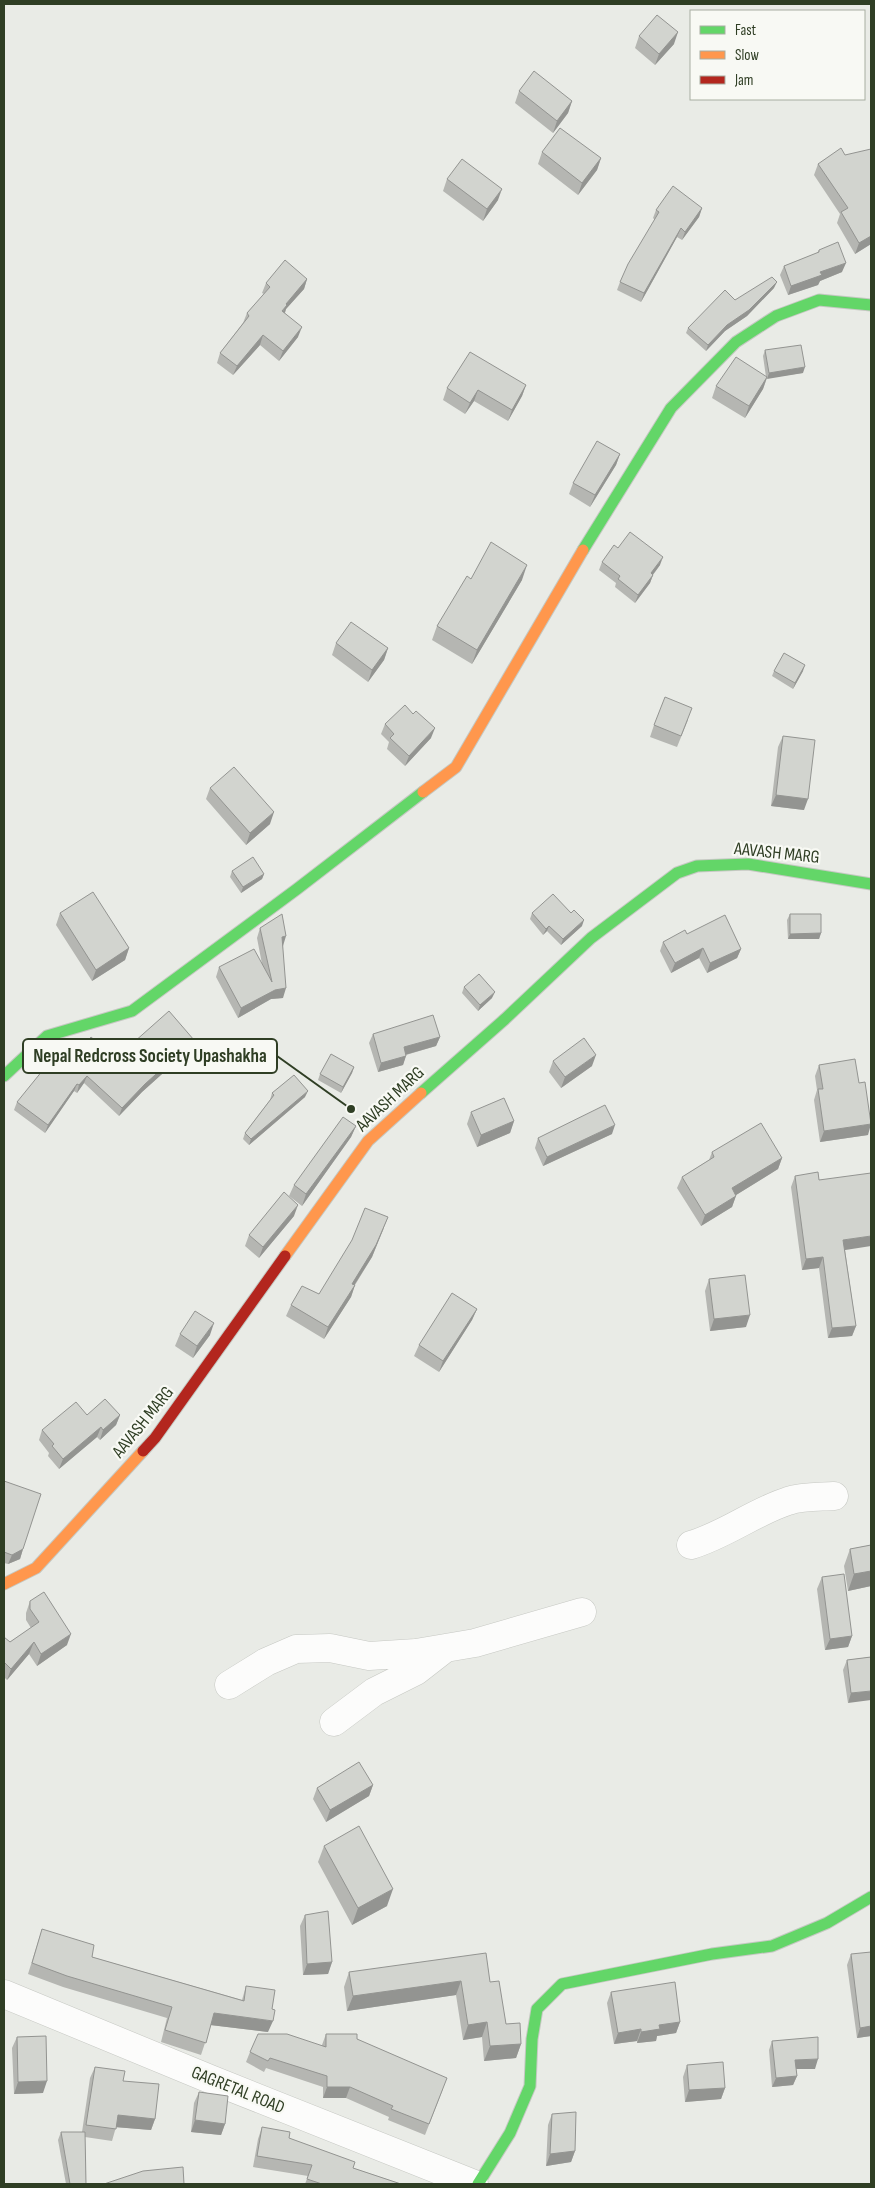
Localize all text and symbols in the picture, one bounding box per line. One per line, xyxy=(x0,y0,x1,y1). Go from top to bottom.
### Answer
legend xyxy=(690,10,865,100)
text: Fast xyxy=(735,21,757,40)
text: Slow xyxy=(735,46,759,65)
text: Jam xyxy=(734,71,753,90)
street label: AAVASH MARG xyxy=(732,838,821,868)
callout: Nepal Redcross Society Upashakha xyxy=(23,1039,277,1073)
text: Nepal Redcross Society Upashakha xyxy=(33,1045,267,1068)
street label: AAVASH MARG xyxy=(351,1062,429,1137)
street label: AAVASH MARG xyxy=(107,1382,178,1463)
street label: GAGRETAL ROAD xyxy=(188,2062,288,2118)

